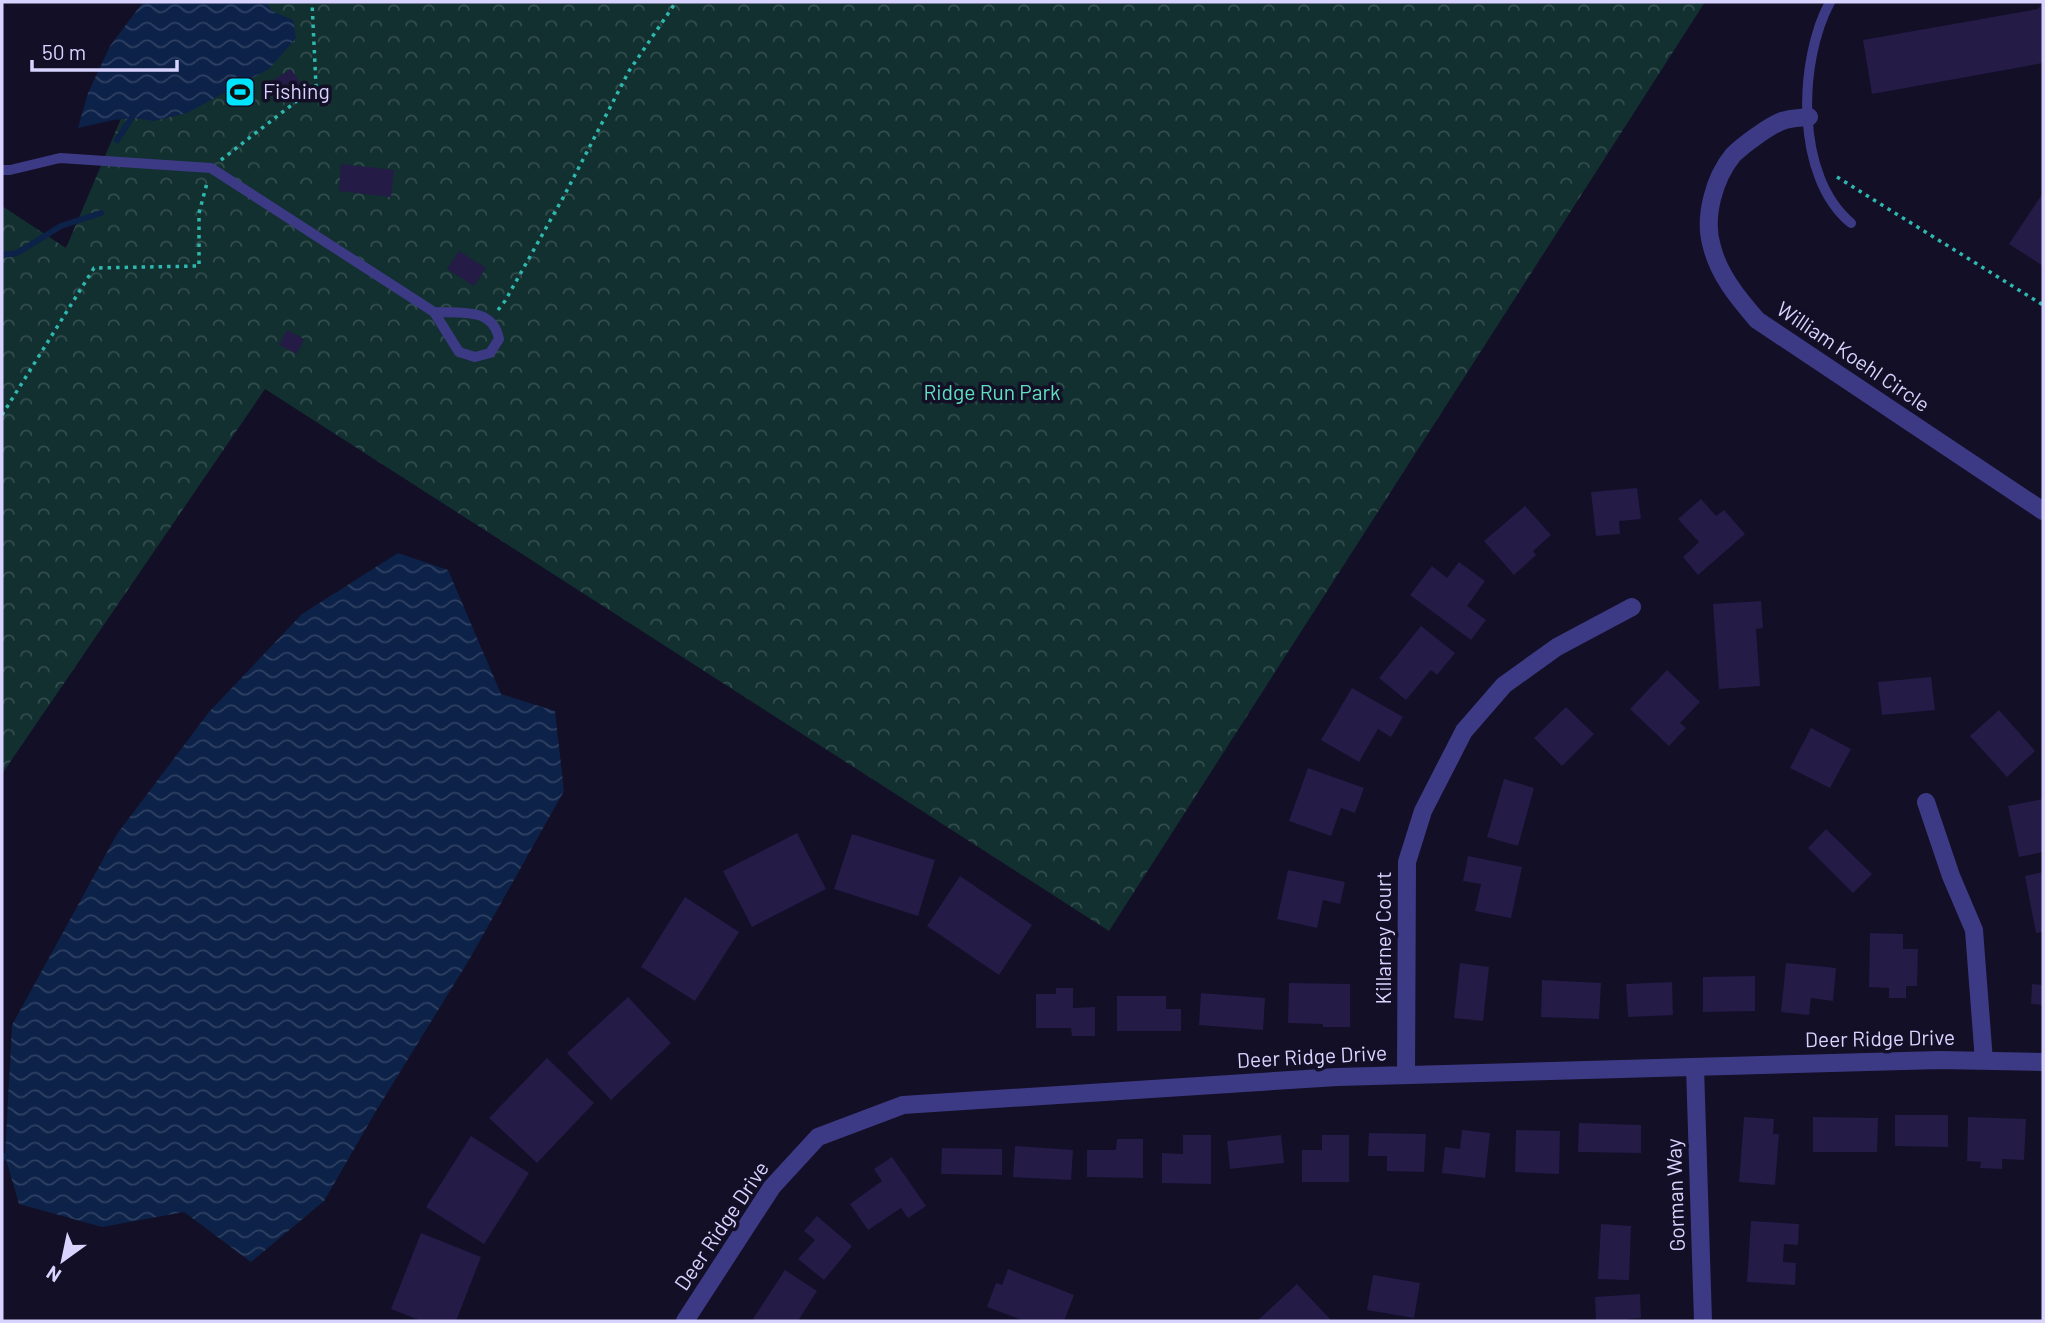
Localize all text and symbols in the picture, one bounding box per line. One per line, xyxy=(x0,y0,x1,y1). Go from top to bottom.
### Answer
scale bar xyxy=(32,28,177,72)
text: 50 m xyxy=(42,39,86,64)
sports icon: Fishing xyxy=(223,75,257,109)
place label: Fishing xyxy=(263,78,330,103)
street label: William Koehl Circle xyxy=(1773,295,1935,416)
park label: Ridge Run Park xyxy=(923,379,1061,404)
street label: Killarney Court xyxy=(1370,871,1395,1005)
street label: Deer Ridge Drive xyxy=(1805,1024,1955,1051)
street label: Deer Ridge Drive xyxy=(1236,1039,1388,1072)
street label: Gorman Way xyxy=(1660,1138,1689,1252)
street label: Deer Ridge Drive xyxy=(668,1156,773,1294)
north arrow xyxy=(28,1225,98,1295)
text: N xyxy=(42,1262,65,1288)

